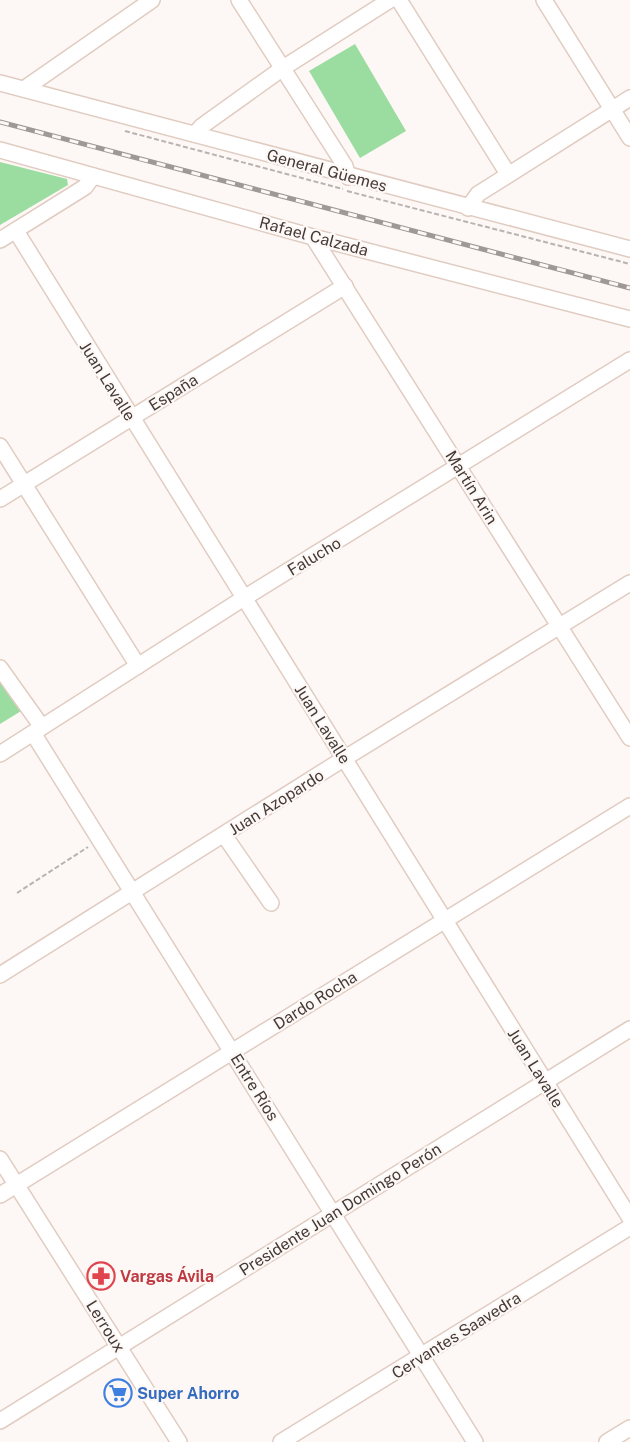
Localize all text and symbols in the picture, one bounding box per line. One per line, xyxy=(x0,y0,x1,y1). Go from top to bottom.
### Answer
street label: General Güemes xyxy=(265,145,389,196)
street label: Rafael Calzada xyxy=(257,213,370,260)
street label: Juan Lavalle xyxy=(76,338,139,424)
street label: España xyxy=(145,370,201,415)
street label: Martín Arin xyxy=(441,447,502,528)
street label: Falucho xyxy=(284,533,344,580)
street label: Juan Lavalle xyxy=(291,681,354,767)
street label: Juan Azopardo xyxy=(225,766,327,839)
street label: Dardo Rocha xyxy=(270,967,360,1034)
street label: Juan Lavalle xyxy=(504,1025,567,1111)
street label: Entre Ríos xyxy=(227,1050,283,1124)
street label: Presidente Juan Domingo Perón xyxy=(236,1139,445,1280)
pharmacy icon: Vargas Ávila xyxy=(86,1261,116,1291)
place label: Vargas Ávila xyxy=(120,1266,214,1286)
street label: Cervantes Saavedra xyxy=(388,1288,524,1383)
street label: Lerroux xyxy=(82,1297,129,1356)
supermarket icon: Super Ahorro xyxy=(103,1378,133,1408)
place label: Super Ahorro xyxy=(137,1384,239,1403)

